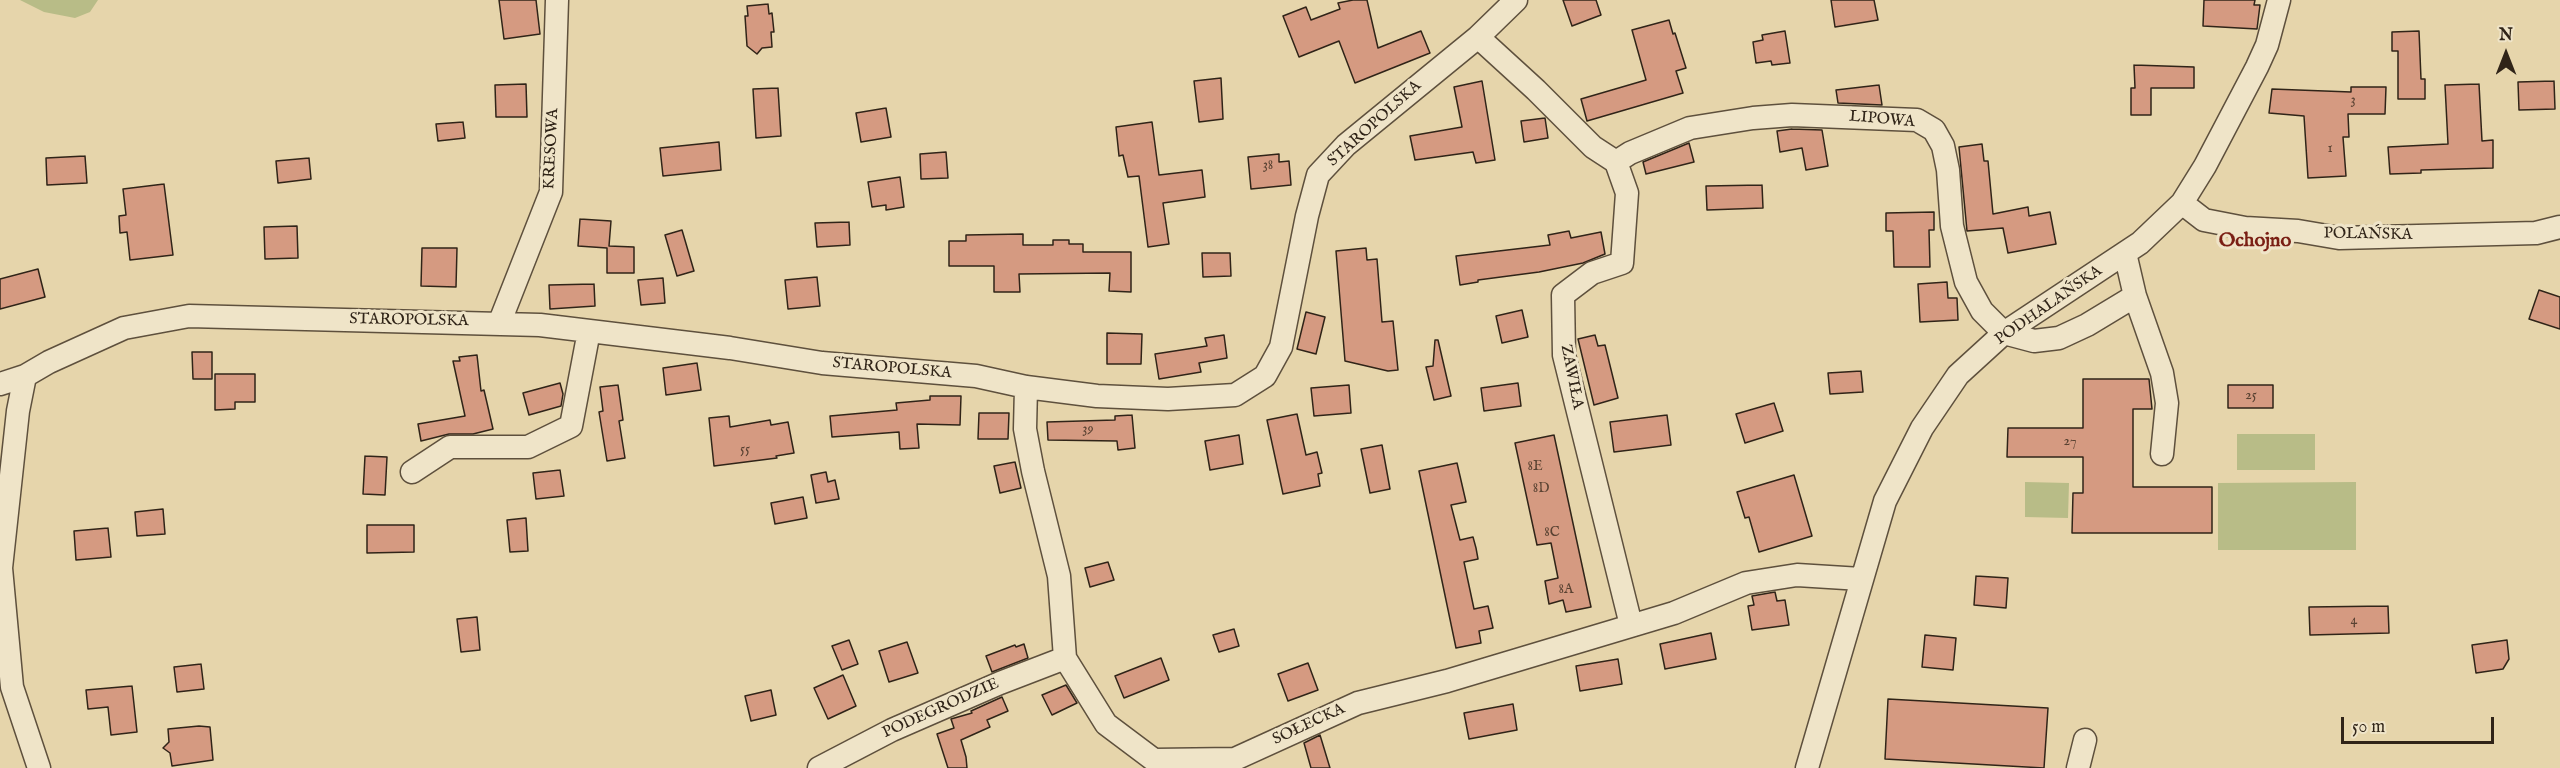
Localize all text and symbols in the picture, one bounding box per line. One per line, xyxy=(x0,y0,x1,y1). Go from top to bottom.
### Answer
north arrow xyxy=(2476,24,2536,84)
text: N xyxy=(2499,26,2513,46)
street label: STAROPOLSKA xyxy=(1324,77,1426,171)
house number: 3 xyxy=(2350,93,2356,109)
street label: KRESOWA xyxy=(540,108,564,190)
street label: LIPOWA xyxy=(1848,108,1916,132)
house number: 1 xyxy=(2327,141,2333,157)
house number: 38 xyxy=(1263,158,1273,174)
street label: POLAŃSKA xyxy=(2323,225,2413,245)
district label: Ochojno xyxy=(2219,230,2291,254)
street label: PODHALAŃSKA xyxy=(1992,262,2106,350)
street label: STAROPOLSKA xyxy=(349,310,469,332)
street label: ZAWIŁA xyxy=(1555,343,1587,411)
street label: STAROPOLSKA xyxy=(832,354,952,384)
house number: 25 xyxy=(2245,388,2257,404)
house number: 39 xyxy=(1082,422,1094,438)
house number: 27 xyxy=(2064,434,2076,450)
house number: 55 xyxy=(740,442,750,458)
house number: 8E xyxy=(1527,459,1543,475)
house number: 8D xyxy=(1533,481,1549,497)
house number: 8C xyxy=(1544,525,1560,541)
house number: 8A xyxy=(1559,582,1573,598)
house number: 4 xyxy=(2351,613,2357,629)
street label: PODEGRODZIE xyxy=(880,675,1002,743)
street label: SOŁECKA xyxy=(1270,700,1348,750)
scale bar xyxy=(2344,705,2497,743)
text: 50 m xyxy=(2352,716,2385,739)

